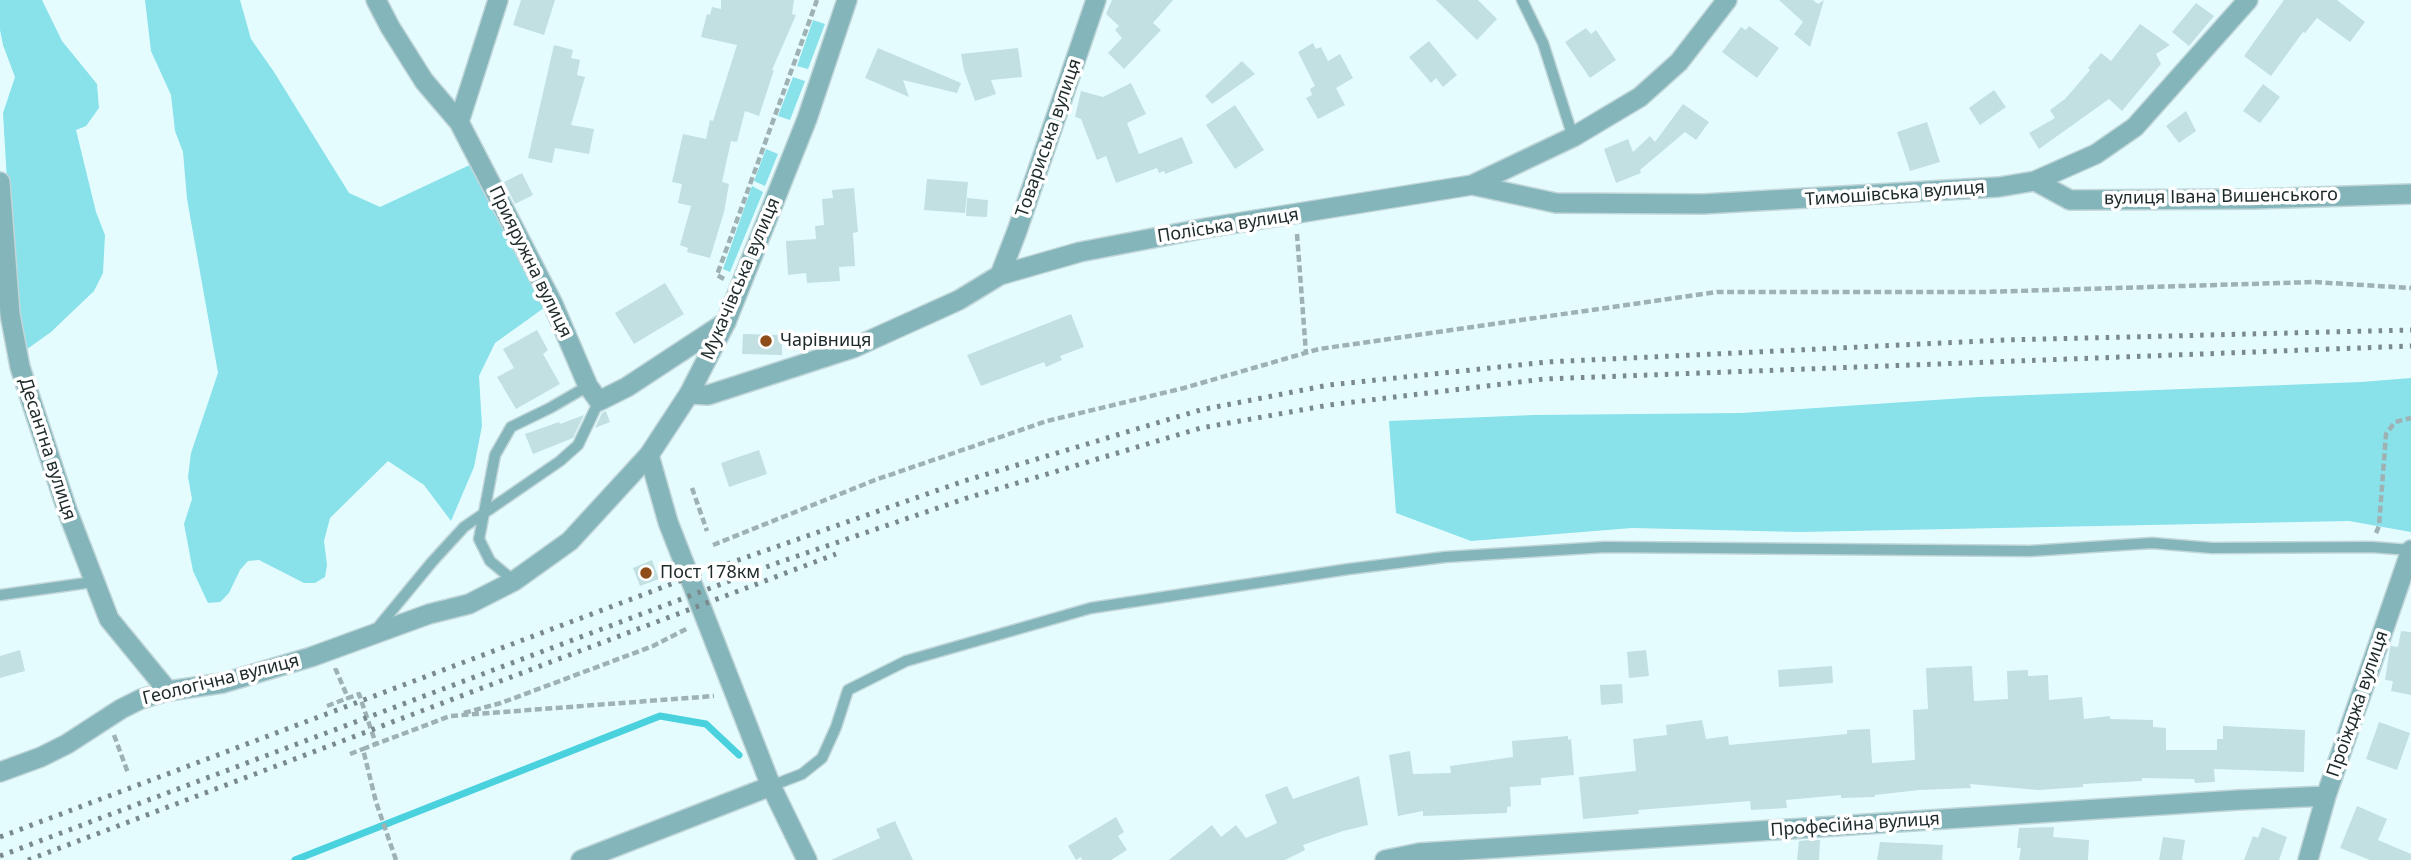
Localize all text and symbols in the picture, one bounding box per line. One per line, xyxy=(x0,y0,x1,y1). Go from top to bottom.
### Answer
street label: Товариська вулиця xyxy=(1012,56,1086,220)
street label: Тимошівська вулиця xyxy=(1804,177,1986,211)
street label: Прияружна вулиця xyxy=(484,183,576,341)
street label: вулиця Івана Вишенського xyxy=(2104,184,2338,210)
street label: Мукачівська вулиця xyxy=(697,195,785,363)
street label: Поліська вулиця xyxy=(1156,204,1300,248)
place label: Чарівниця xyxy=(780,330,871,352)
marker: Чарівниця xyxy=(758,333,774,349)
street label: Десантна вулиця xyxy=(14,375,80,523)
place label: Пост 178км xyxy=(660,562,760,584)
marker: Пост 178км xyxy=(638,565,654,581)
street label: Проїжджа вулиця xyxy=(2323,628,2393,780)
street label: Геологічна вулиця xyxy=(140,650,302,710)
street label: Професійна вулиця xyxy=(1770,808,1940,842)

